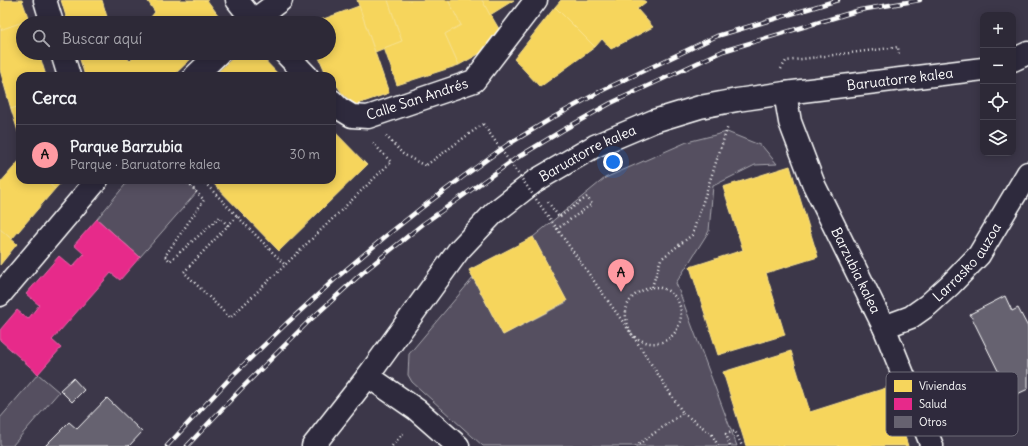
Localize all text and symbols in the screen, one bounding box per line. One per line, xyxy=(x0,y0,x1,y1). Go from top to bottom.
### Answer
map controls xyxy=(980,12,1016,156)
button: + xyxy=(980,12,1016,48)
search box xyxy=(16,16,336,60)
icon: search xyxy=(30,27,52,49)
text: Buscar aquí xyxy=(62,29,142,48)
button: − xyxy=(980,48,1016,84)
street label: Baruatorre kalea xyxy=(846,64,954,94)
street label: Calle San Andrés xyxy=(364,74,470,124)
button: locate xyxy=(980,84,1016,120)
text: Cerca xyxy=(32,87,77,109)
button: layers xyxy=(980,120,1016,156)
street label: Baruatorre kalea xyxy=(536,121,639,186)
text: Parque Barzubia xyxy=(70,137,182,156)
text: A xyxy=(41,146,49,163)
text: 30 m xyxy=(290,146,320,163)
your location xyxy=(603,152,623,172)
text: Parque · Baruatorre kalea xyxy=(70,156,220,173)
street label: Larrasko auzoa xyxy=(929,220,1005,305)
street label: Barzubia kalea xyxy=(827,224,885,316)
pin: A xyxy=(608,259,634,292)
legend xyxy=(886,372,1018,436)
text: Viviendas xyxy=(919,379,966,393)
text: Salud xyxy=(919,397,947,411)
text: Otros xyxy=(919,415,947,429)

